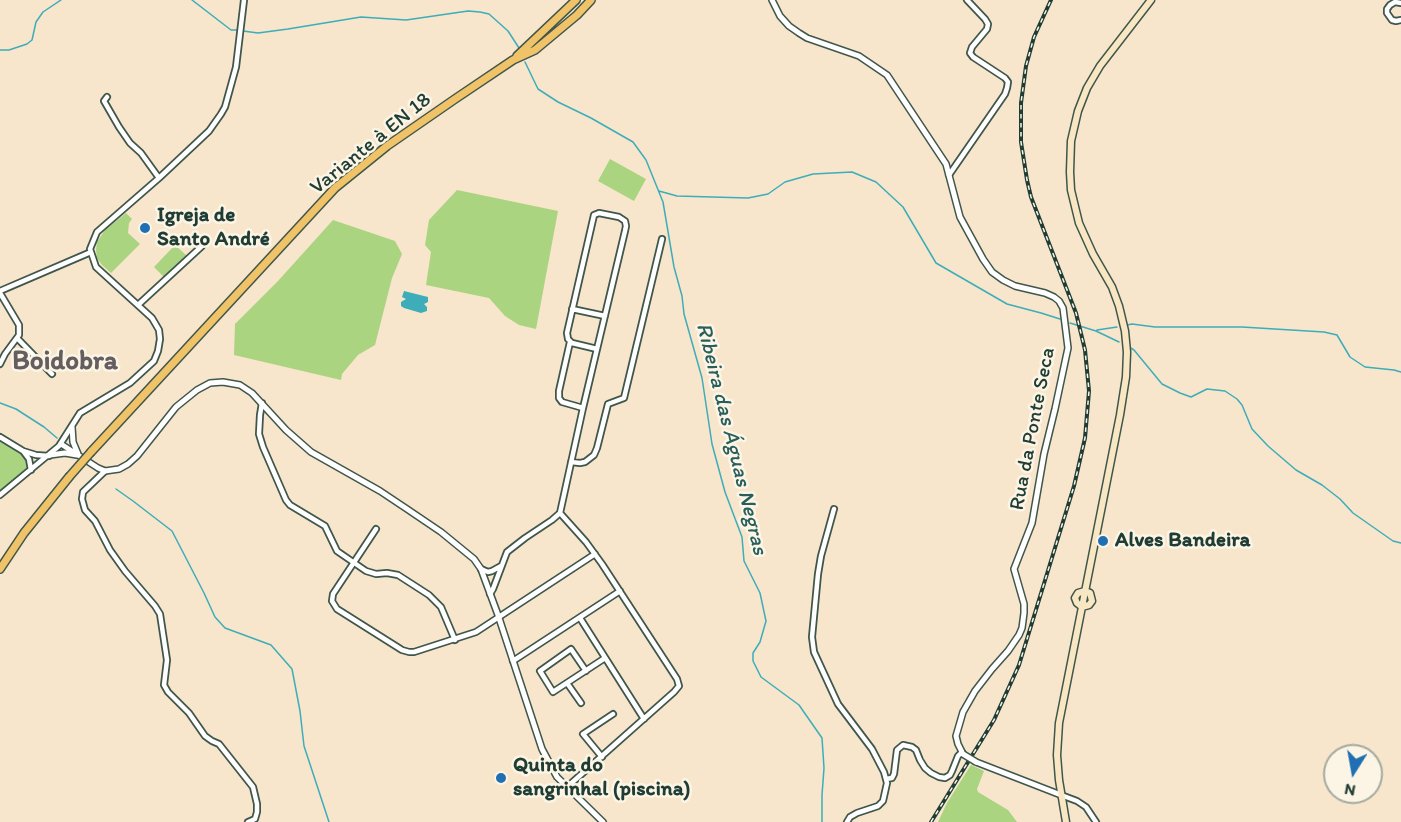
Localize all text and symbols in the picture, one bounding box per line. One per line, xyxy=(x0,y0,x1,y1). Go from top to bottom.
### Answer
street label: Variante à EN 18 xyxy=(305,88,437,200)
place label: Igreja de Santo André xyxy=(157,203,270,253)
marker: Igreja de Santo André xyxy=(138,221,152,235)
water label: Ribeira das Águas Negras xyxy=(689,320,773,558)
district label: Boidobra xyxy=(12,346,118,378)
street label: Rua da Ponte Seca xyxy=(1005,346,1061,512)
place label: Alves Bandeira xyxy=(1115,528,1250,554)
marker: Alves Bandeira xyxy=(1096,534,1110,548)
north arrow xyxy=(1323,744,1383,804)
place label: Quinta do sangrinhal (piscina) xyxy=(513,753,690,803)
marker: Quinta do sangrinhal (piscina) xyxy=(494,771,508,785)
text: N xyxy=(1343,780,1357,801)

